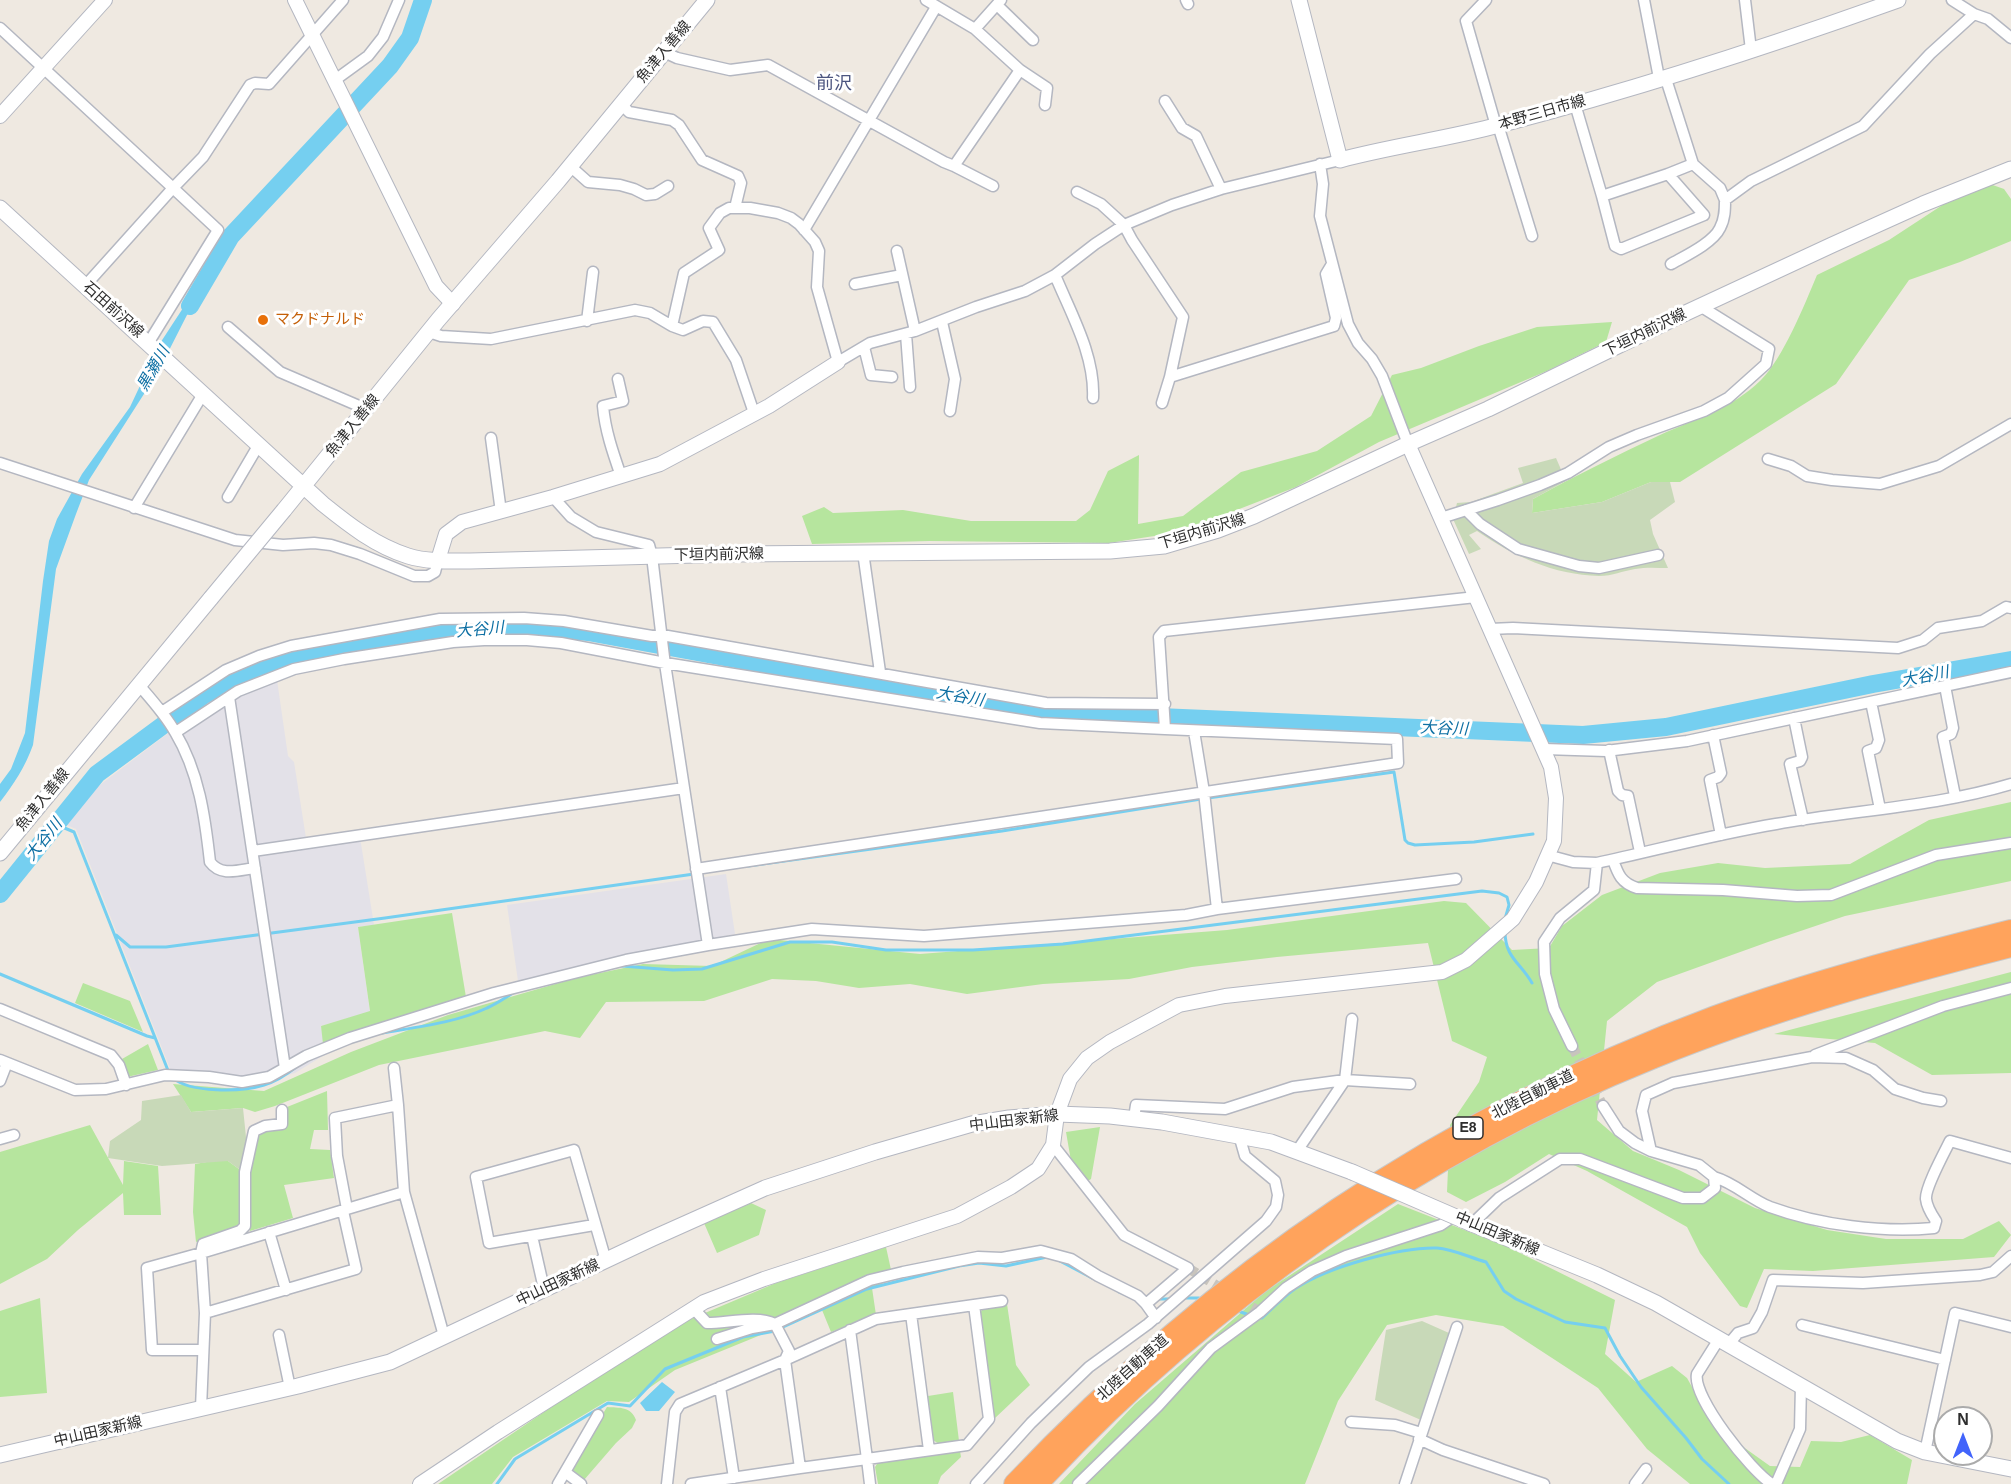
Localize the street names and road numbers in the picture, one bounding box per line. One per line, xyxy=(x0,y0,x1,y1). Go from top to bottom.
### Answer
street label: 魚津入善線 xyxy=(633,17,695,87)
street label: 本野三日市線 xyxy=(1496,92,1588,134)
street label: 石田前沢線 xyxy=(79,278,147,342)
street label: 下垣内前沢線 xyxy=(1601,305,1689,361)
street label: 魚津入善線 xyxy=(322,391,384,461)
street label: 下垣内前沢線 xyxy=(1156,510,1248,554)
street label: 下垣内前沢線 xyxy=(674,545,764,565)
street label: 魚津入善線 xyxy=(12,765,74,835)
street label: 北陸自動車道 xyxy=(1489,1067,1577,1123)
street label: 中山田家新線 xyxy=(968,1107,1060,1135)
road number: E8 xyxy=(1453,1117,1483,1139)
street label: 中山田家新線 xyxy=(1452,1208,1542,1260)
street label: 中山田家新線 xyxy=(513,1256,603,1310)
street label: 北陸自動車道 xyxy=(1094,1331,1172,1405)
street label: 中山田家新線 xyxy=(52,1413,144,1451)

